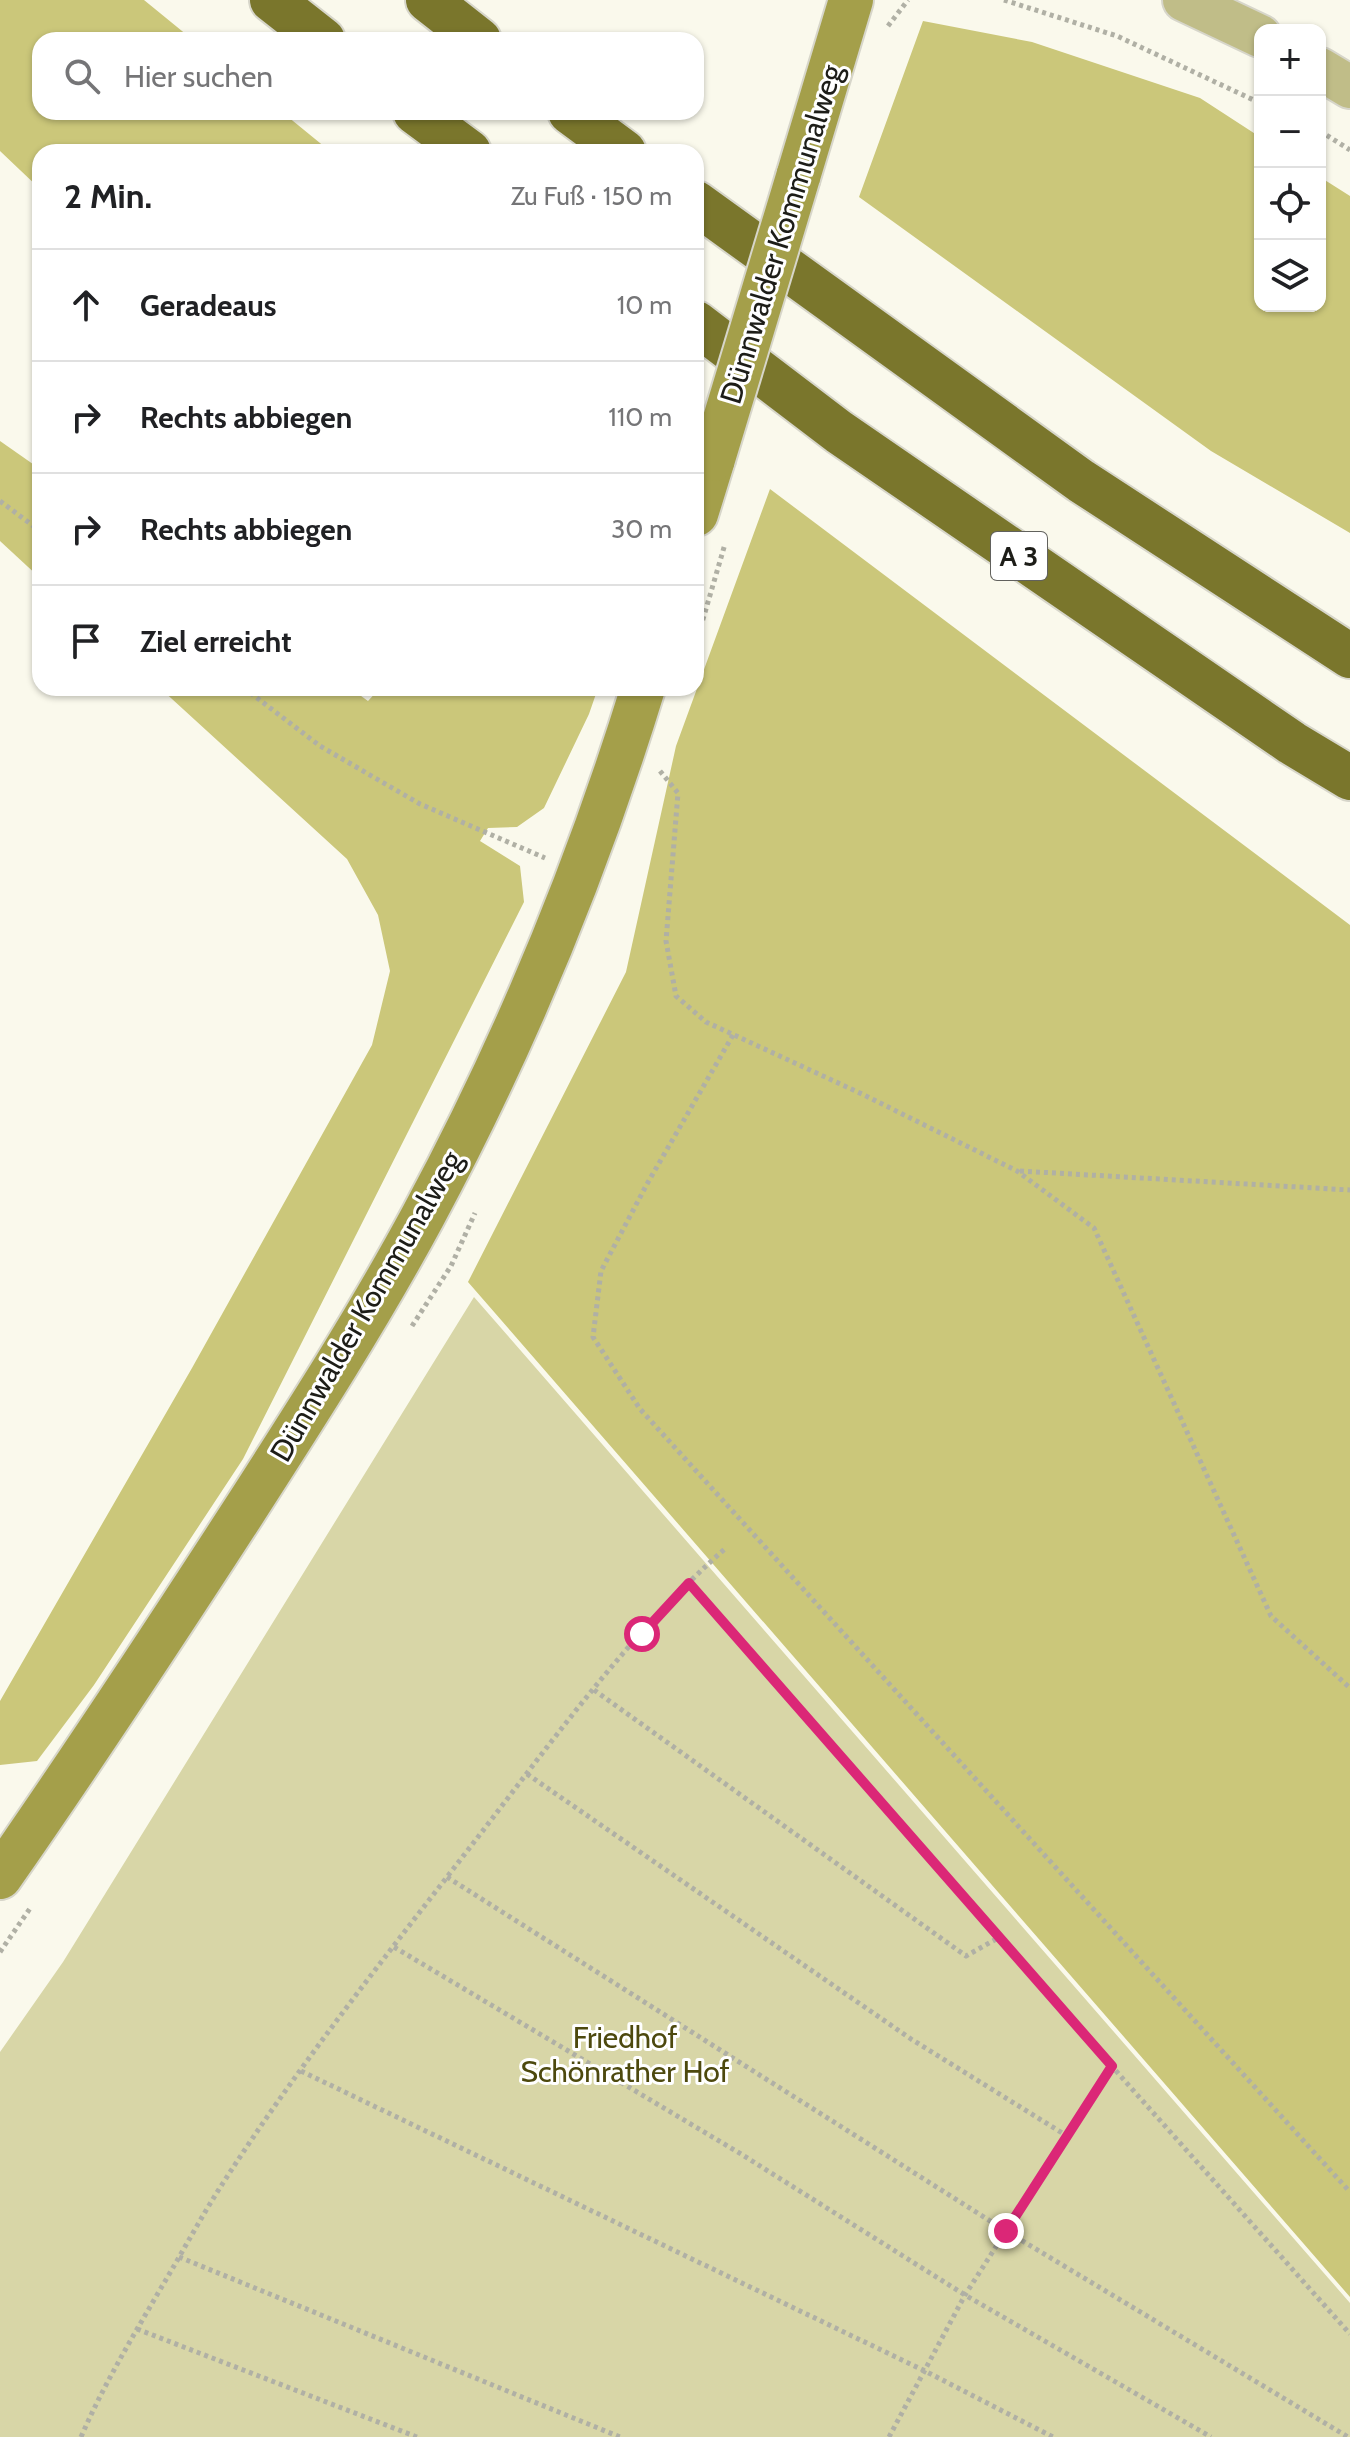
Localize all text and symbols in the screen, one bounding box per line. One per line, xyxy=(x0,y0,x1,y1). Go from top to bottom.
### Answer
map controls xyxy=(1254,24,1326,312)
button: + xyxy=(1254,24,1326,96)
search box xyxy=(32,32,704,120)
icon: search xyxy=(60,54,104,98)
text: Hier suchen xyxy=(124,58,273,95)
street label: Dünnwalder Kommunalweg xyxy=(712,59,851,408)
button: − xyxy=(1254,96,1326,168)
button: locate xyxy=(1254,168,1326,240)
text: 2 Min. xyxy=(64,175,152,217)
text: Zu Fuß · 150 m xyxy=(511,180,672,212)
button: layers xyxy=(1254,240,1326,312)
icon: ahead xyxy=(64,283,108,327)
text: Geradeaus xyxy=(140,287,277,324)
text: 10 m xyxy=(617,289,672,321)
icon: right xyxy=(64,395,108,439)
text: Rechts abbiegen xyxy=(140,399,352,436)
text: 110 m xyxy=(608,401,672,433)
icon: right xyxy=(64,507,108,551)
text: Rechts abbiegen xyxy=(140,511,352,548)
text: 30 m xyxy=(611,513,672,545)
road number: A 3 xyxy=(991,532,1047,580)
icon: arrive xyxy=(64,619,108,663)
text: Ziel erreicht xyxy=(140,623,291,660)
street label: Dünnwalder Kommunalweg xyxy=(262,1143,471,1468)
route start xyxy=(624,1616,660,1652)
park label: Friedhof Schönrather Hof xyxy=(520,2019,730,2090)
route end xyxy=(988,2213,1024,2249)

